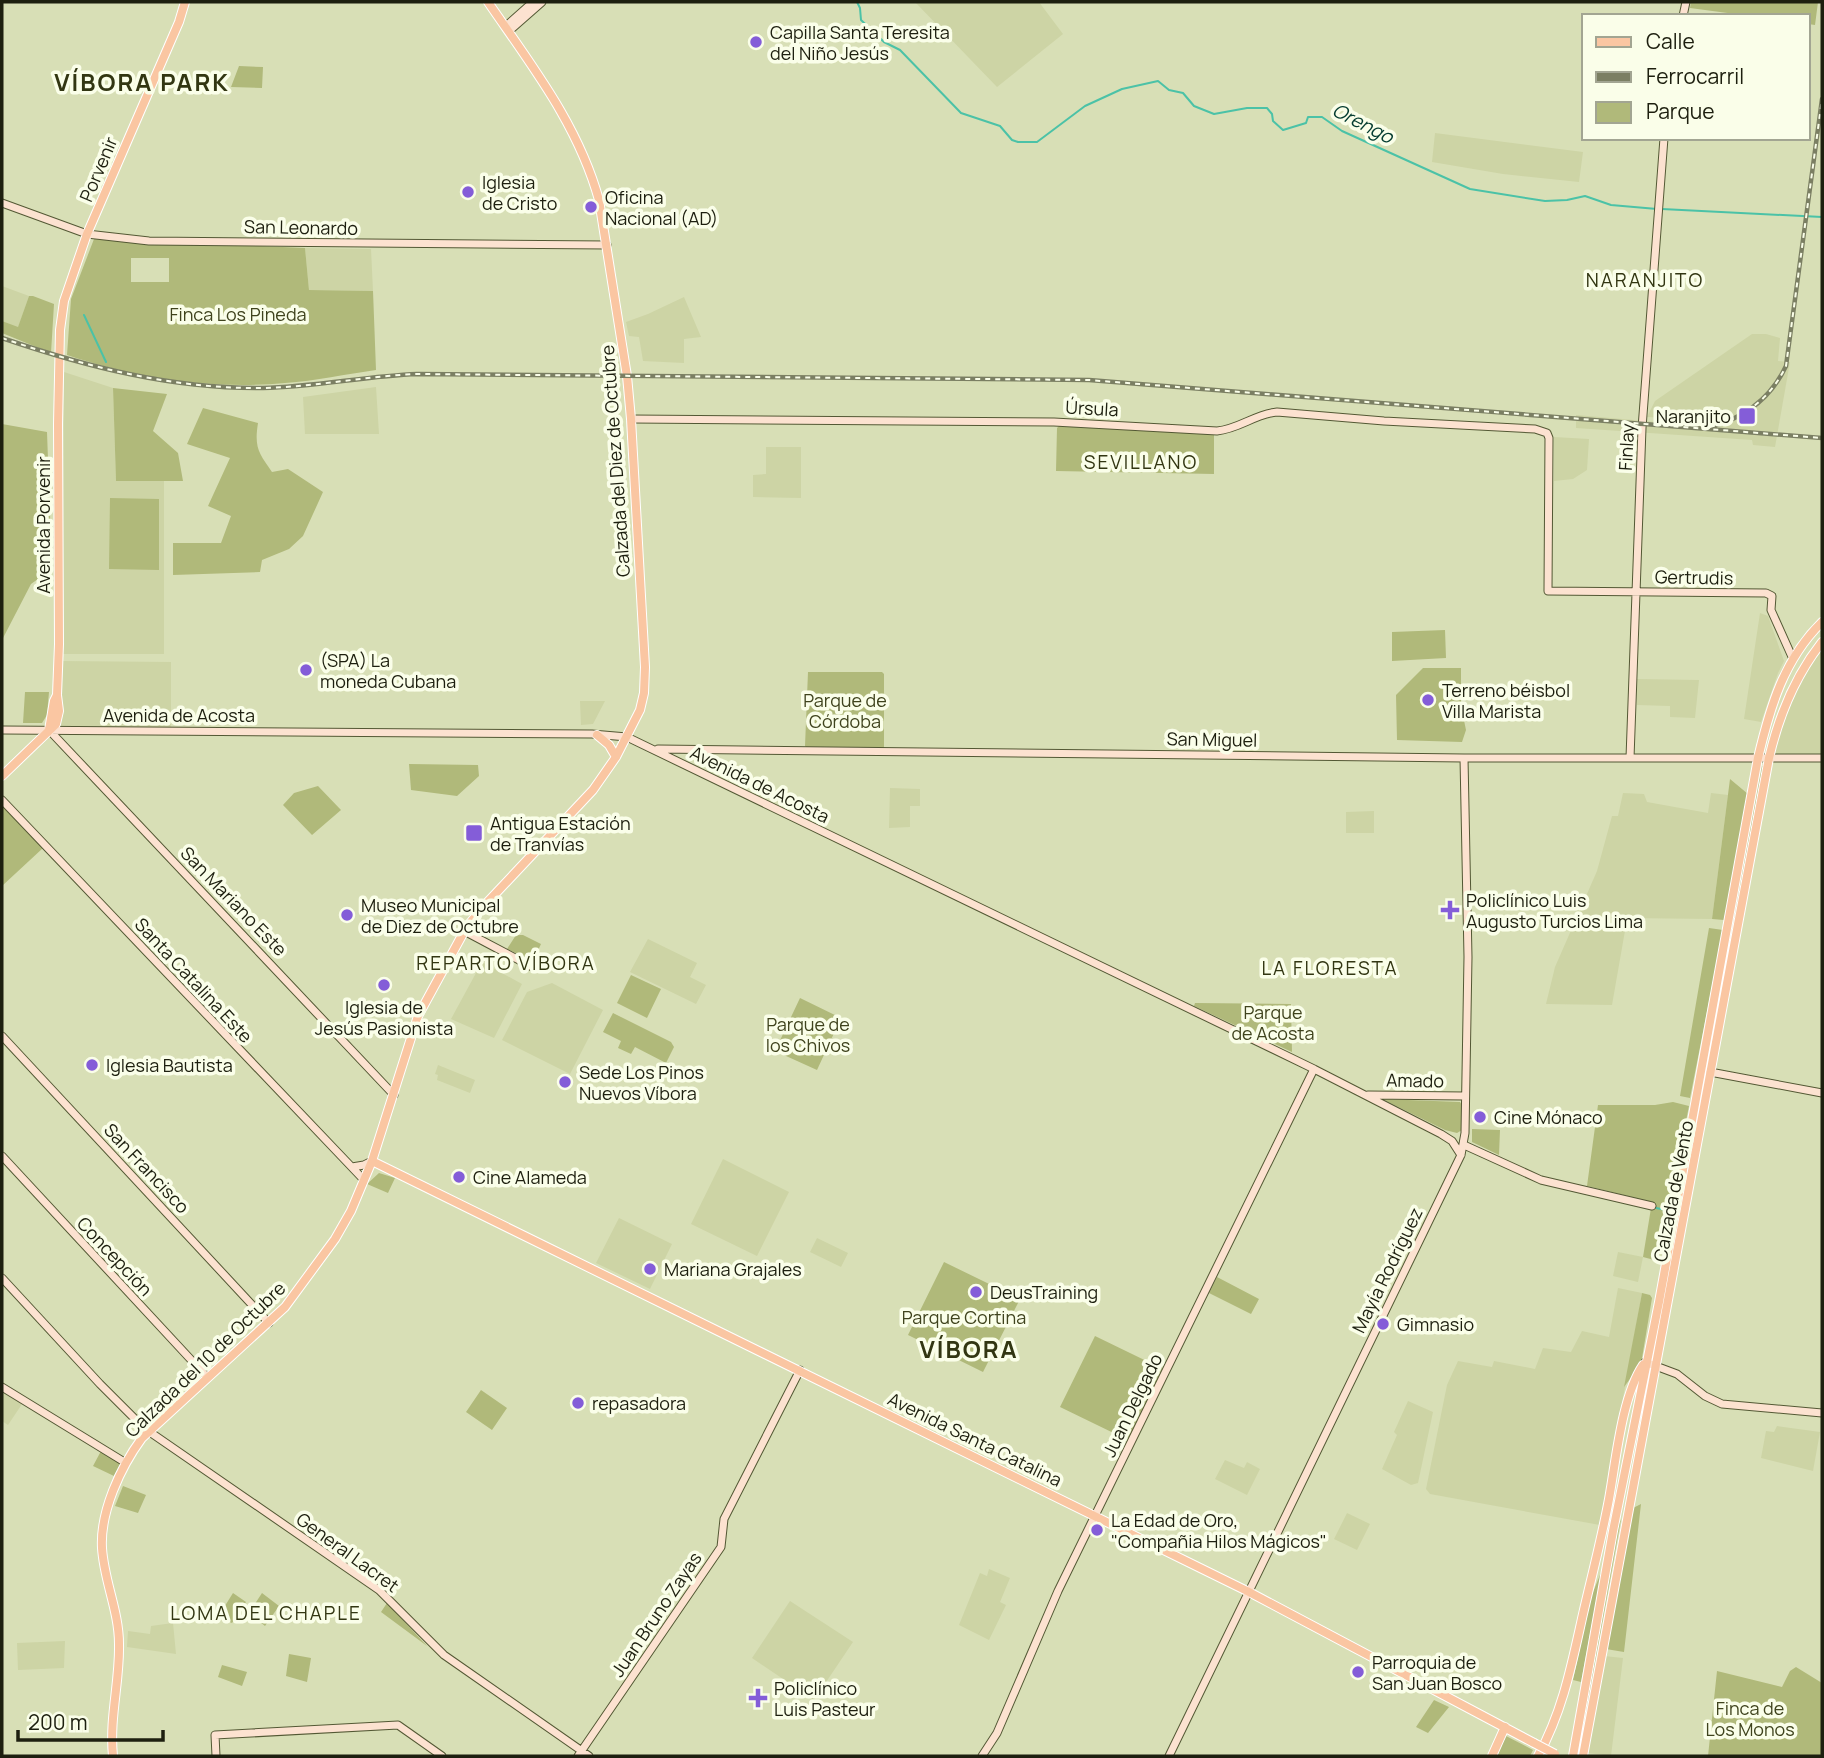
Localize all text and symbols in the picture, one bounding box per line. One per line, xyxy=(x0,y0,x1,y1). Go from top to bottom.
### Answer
legend xyxy=(1582,14,1810,140)
place label: Capilla Santa Teresita del Niño Jesús xyxy=(770,20,950,65)
text: Calle xyxy=(1646,27,1695,55)
marker: Capilla Santa Teresita del Niño Jesús xyxy=(748,34,764,50)
text: Ferrocarril xyxy=(1646,62,1744,90)
district label: VÍBORA PARK xyxy=(54,65,230,98)
water label: Orengo xyxy=(1328,97,1399,150)
text: Parque xyxy=(1646,97,1715,125)
street label: Porvenir xyxy=(74,132,123,205)
place label: Iglesia de Cristo xyxy=(482,170,557,215)
marker: Iglesia de Cristo xyxy=(460,184,476,200)
place label: Oficina Nacional (AD) xyxy=(605,185,718,230)
marker: Oficina Nacional (AD) xyxy=(583,199,599,215)
street label: San Leonardo xyxy=(244,214,358,240)
district label: NARANJITO xyxy=(1586,267,1704,293)
park label: Finca Los Pineda xyxy=(169,302,307,326)
street label: Calzada del Diez de Octubre xyxy=(595,344,635,578)
street label: Úrsula xyxy=(1065,395,1119,421)
place label: Naranjito xyxy=(1656,404,1731,428)
marker: Naranjito xyxy=(1737,406,1757,426)
street label: Finlay xyxy=(1613,422,1639,471)
district label: SEVILLANO xyxy=(1084,449,1198,475)
street label: Avenida Porvenir xyxy=(31,456,55,594)
street label: Gertrudis xyxy=(1655,564,1733,590)
place label: (SPA) La moneda Cubana xyxy=(320,648,456,693)
marker: (SPA) La moneda Cubana xyxy=(298,662,314,678)
place label: Terreno béisbol Villa Marista xyxy=(1442,678,1570,723)
park label: Parque de Córdoba xyxy=(803,688,887,733)
marker: Terreno béisbol Villa Marista xyxy=(1420,692,1436,708)
street label: Avenida de Acosta xyxy=(103,703,255,727)
street label: San Miguel xyxy=(1166,726,1258,752)
street label: Avenida de Acosta xyxy=(686,740,834,828)
place label: Antigua Estación de Tranvías xyxy=(490,811,631,856)
marker: Antigua Estación de Tranvías xyxy=(464,823,484,843)
street label: San Mariano Este xyxy=(176,841,292,961)
place label: Policlínico Luis Augusto Turcios Lima xyxy=(1466,888,1643,933)
place label: Museo Municipal de Diez de Octubre xyxy=(361,893,519,938)
marker: Policlínico Luis Augusto Turcios Lima xyxy=(1440,900,1460,920)
marker: Museo Municipal de Diez de Octubre xyxy=(339,907,355,923)
street label: Santa Catalina Este xyxy=(130,912,258,1048)
district label: REPARTO VÍBORA xyxy=(416,950,596,976)
district label: LA FLORESTA xyxy=(1261,955,1399,981)
marker: Iglesia de Jesús Pasionista xyxy=(376,977,392,993)
place label: Iglesia de Jesús Pasionista xyxy=(315,995,453,1040)
park label: Parque de Acosta xyxy=(1231,1000,1315,1045)
park label: Parque de los Chivos xyxy=(766,1012,850,1057)
place label: Iglesia Bautista xyxy=(106,1053,233,1077)
marker: Iglesia Bautista xyxy=(84,1057,100,1073)
place label: Sede Los Pinos Nuevos Víbora xyxy=(579,1060,704,1105)
street label: Amado xyxy=(1386,1067,1444,1093)
marker: Sede Los Pinos Nuevos Víbora xyxy=(557,1074,573,1090)
place label: Cine Mónaco xyxy=(1494,1105,1603,1129)
marker: Cine Mónaco xyxy=(1472,1109,1488,1125)
street label: San Francisco xyxy=(99,1118,195,1218)
street label: Calzada de Vento xyxy=(1648,1118,1698,1264)
place label: Cine Alameda xyxy=(473,1165,587,1189)
marker: Cine Alameda xyxy=(451,1169,467,1185)
street label: Mayía Rodríguez xyxy=(1346,1203,1428,1337)
street label: Concepción xyxy=(72,1211,158,1301)
place label: Mariana Grajales xyxy=(664,1257,802,1281)
marker: Mariana Grajales xyxy=(642,1261,658,1277)
street label: Calzada del 10 de Octubre xyxy=(120,1276,290,1442)
place label: DeusTraining xyxy=(990,1280,1098,1304)
marker: DeusTraining xyxy=(968,1284,984,1300)
park label: Parque Cortina xyxy=(902,1305,1026,1329)
place label: Gimnasio xyxy=(1397,1312,1474,1336)
marker: Gimnasio xyxy=(1375,1316,1391,1332)
district label: VÍBORA xyxy=(919,1332,1019,1365)
street label: Juan Delgado xyxy=(1097,1349,1167,1461)
street label: Avenida Santa Catalina xyxy=(884,1386,1066,1492)
place label: repasadora xyxy=(592,1391,686,1415)
marker: repasadora xyxy=(570,1395,586,1411)
street label: General Lacret xyxy=(292,1507,404,1597)
place label: La Edad de Oro, "Compañia Hilos Mágicos" xyxy=(1111,1508,1327,1553)
marker: La Edad de Oro, "Compañia Hilos Mágicos" xyxy=(1089,1522,1105,1538)
street label: Juan Bruno Zayas xyxy=(605,1547,707,1681)
district label: LOMA DEL CHAPLE xyxy=(170,1600,362,1626)
place label: Parroquia de San Juan Bosco xyxy=(1372,1650,1502,1695)
marker: Parroquia de San Juan Bosco xyxy=(1350,1664,1366,1680)
place label: Policlínico Luis Pasteur xyxy=(774,1676,876,1721)
marker: Policlínico Luis Pasteur xyxy=(748,1688,768,1708)
park label: Finca de Los Monos xyxy=(1705,1696,1795,1741)
scale bar xyxy=(18,1698,163,1742)
text: 200 m xyxy=(28,1708,88,1736)

